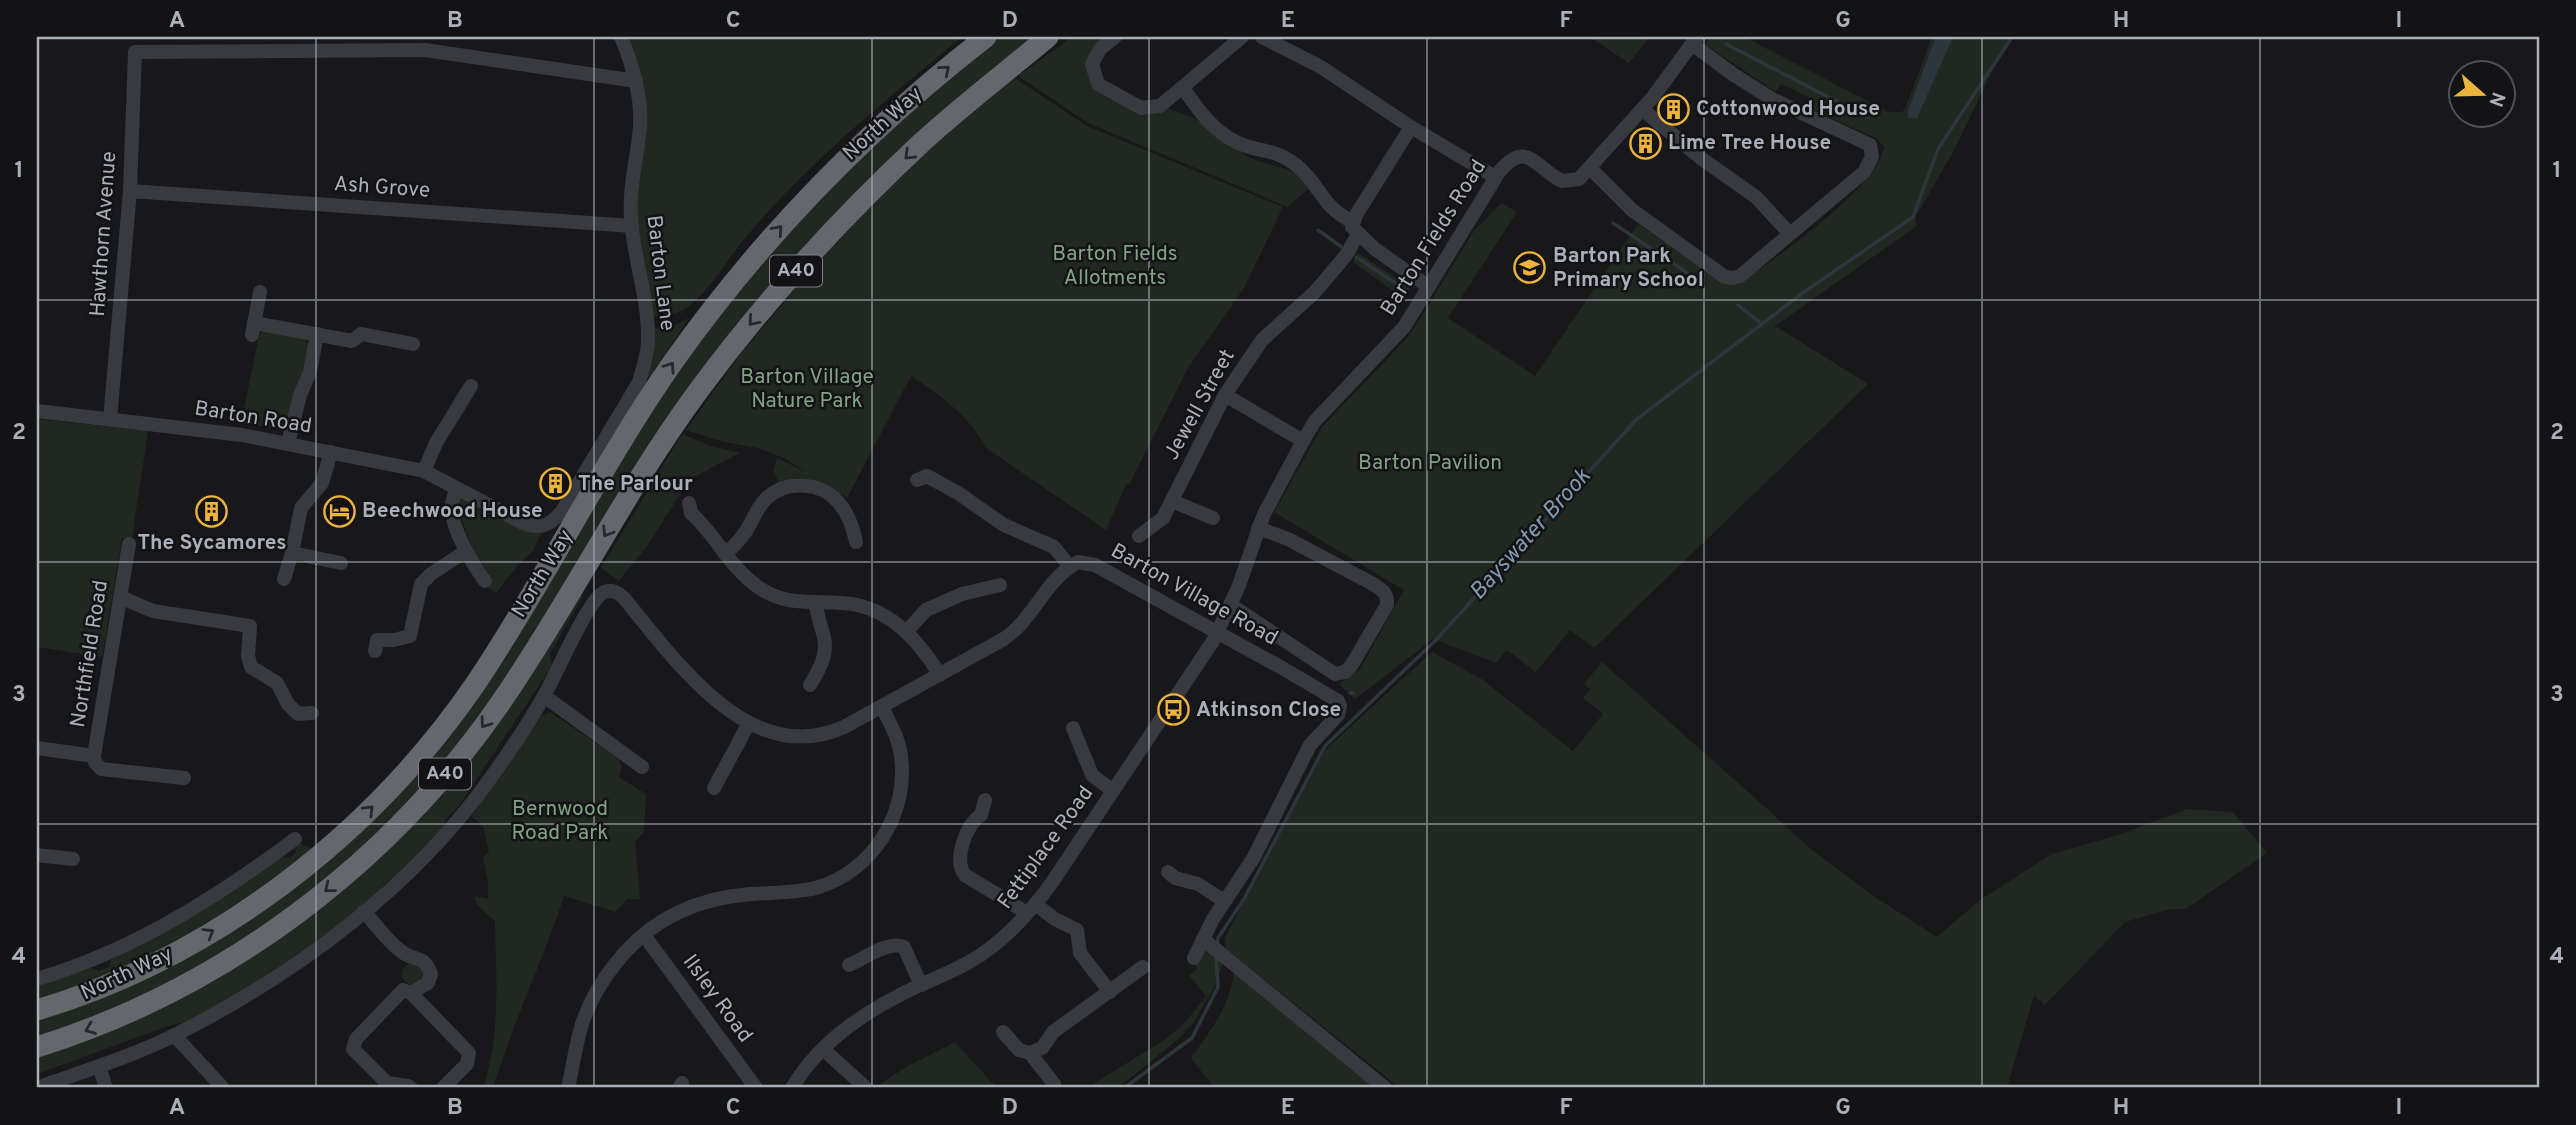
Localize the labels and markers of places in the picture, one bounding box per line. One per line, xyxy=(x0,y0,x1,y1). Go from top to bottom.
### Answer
building icon: Cottonwood House xyxy=(1656,92,1690,126)
place label: Cottonwood House xyxy=(1696,96,1880,123)
building icon: Lime Tree House xyxy=(1628,126,1662,160)
place label: Lime Tree House xyxy=(1668,130,1831,157)
place label: Barton Park Primary School xyxy=(1553,243,1704,294)
school or university icon: Barton Park Primary School xyxy=(1513,251,1547,285)
building icon: The Parlour xyxy=(538,467,572,501)
place label: The Parlour xyxy=(578,471,693,498)
building icon: The Sycamores xyxy=(195,494,229,528)
hotel icon: Beechwood House xyxy=(322,494,356,528)
place label: Beechwood House xyxy=(362,498,543,525)
place label: The Sycamores xyxy=(137,530,287,557)
bus stop icon: Atkinson Close xyxy=(1156,693,1190,727)
place label: Atkinson Close xyxy=(1196,697,1341,724)

